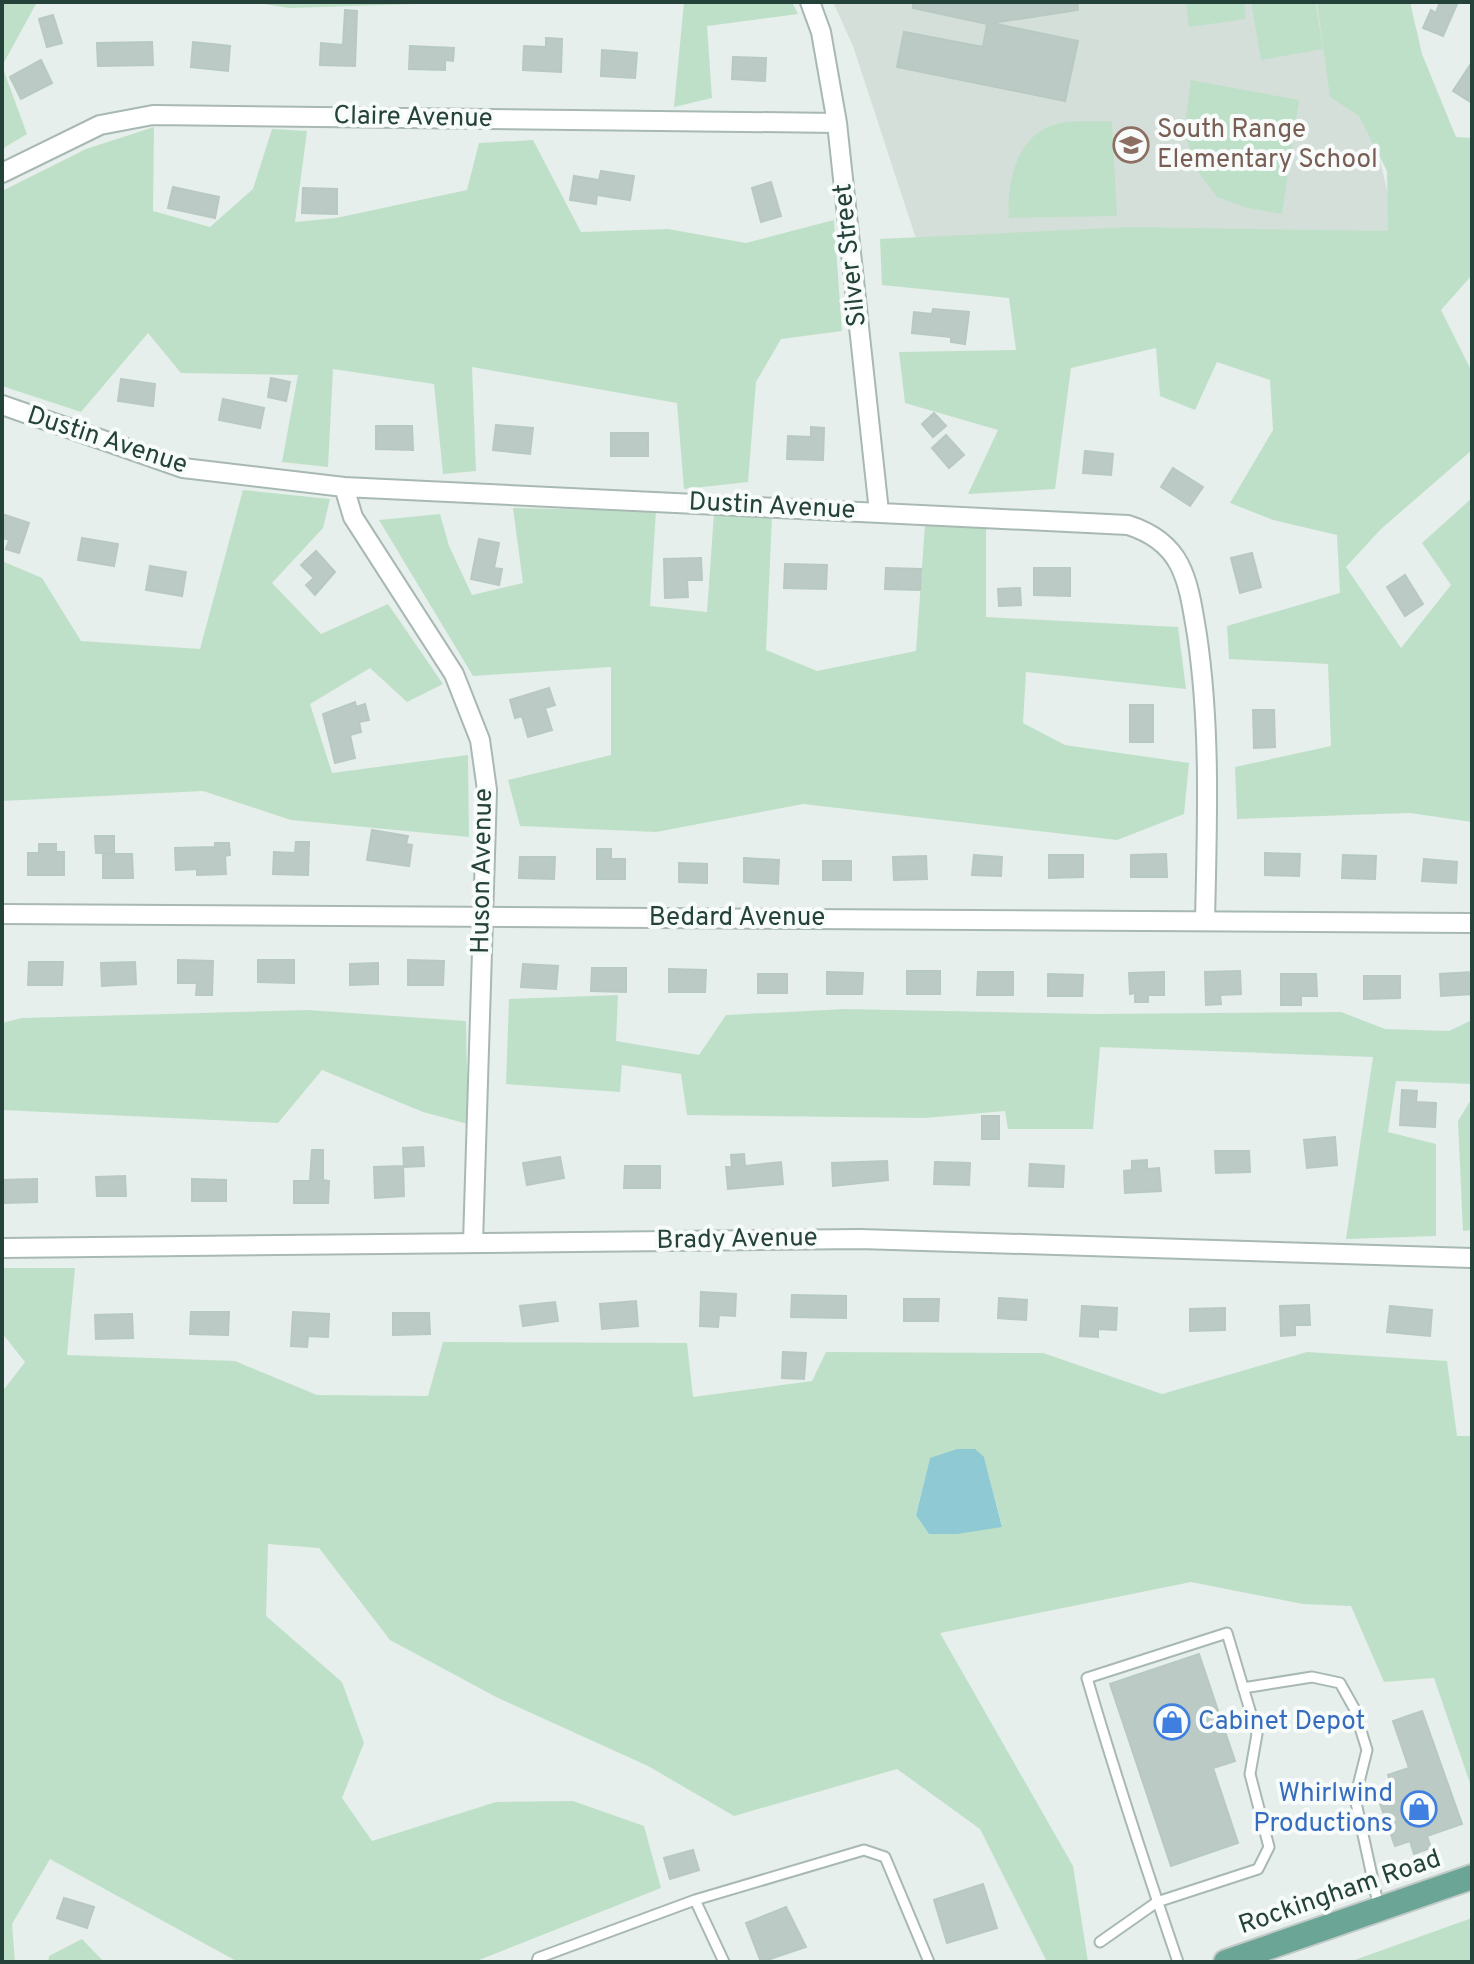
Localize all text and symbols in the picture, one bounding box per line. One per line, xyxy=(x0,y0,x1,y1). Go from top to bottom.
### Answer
street label: Claire Avenue xyxy=(333,100,493,136)
place label: South Range Elementary School xyxy=(1157,114,1378,177)
school or university icon: South Range Elementary School xyxy=(1112,126,1150,164)
street label: Silver Street xyxy=(827,182,875,328)
street label: Dustin Avenue xyxy=(23,400,191,482)
street label: Dustin Avenue xyxy=(688,486,856,528)
street label: Huson Avenue xyxy=(465,788,501,954)
street label: Bedard Avenue xyxy=(649,902,825,935)
street label: Brady Avenue xyxy=(656,1222,818,1258)
shop icon: Cabinet Depot xyxy=(1153,1703,1191,1741)
place label: Cabinet Depot xyxy=(1198,1706,1365,1739)
place label: Whirlwind Productions xyxy=(1253,1778,1393,1841)
shop icon: Whirlwind Productions xyxy=(1400,1790,1438,1828)
street label: Rockingham Road xyxy=(1235,1843,1445,1943)

